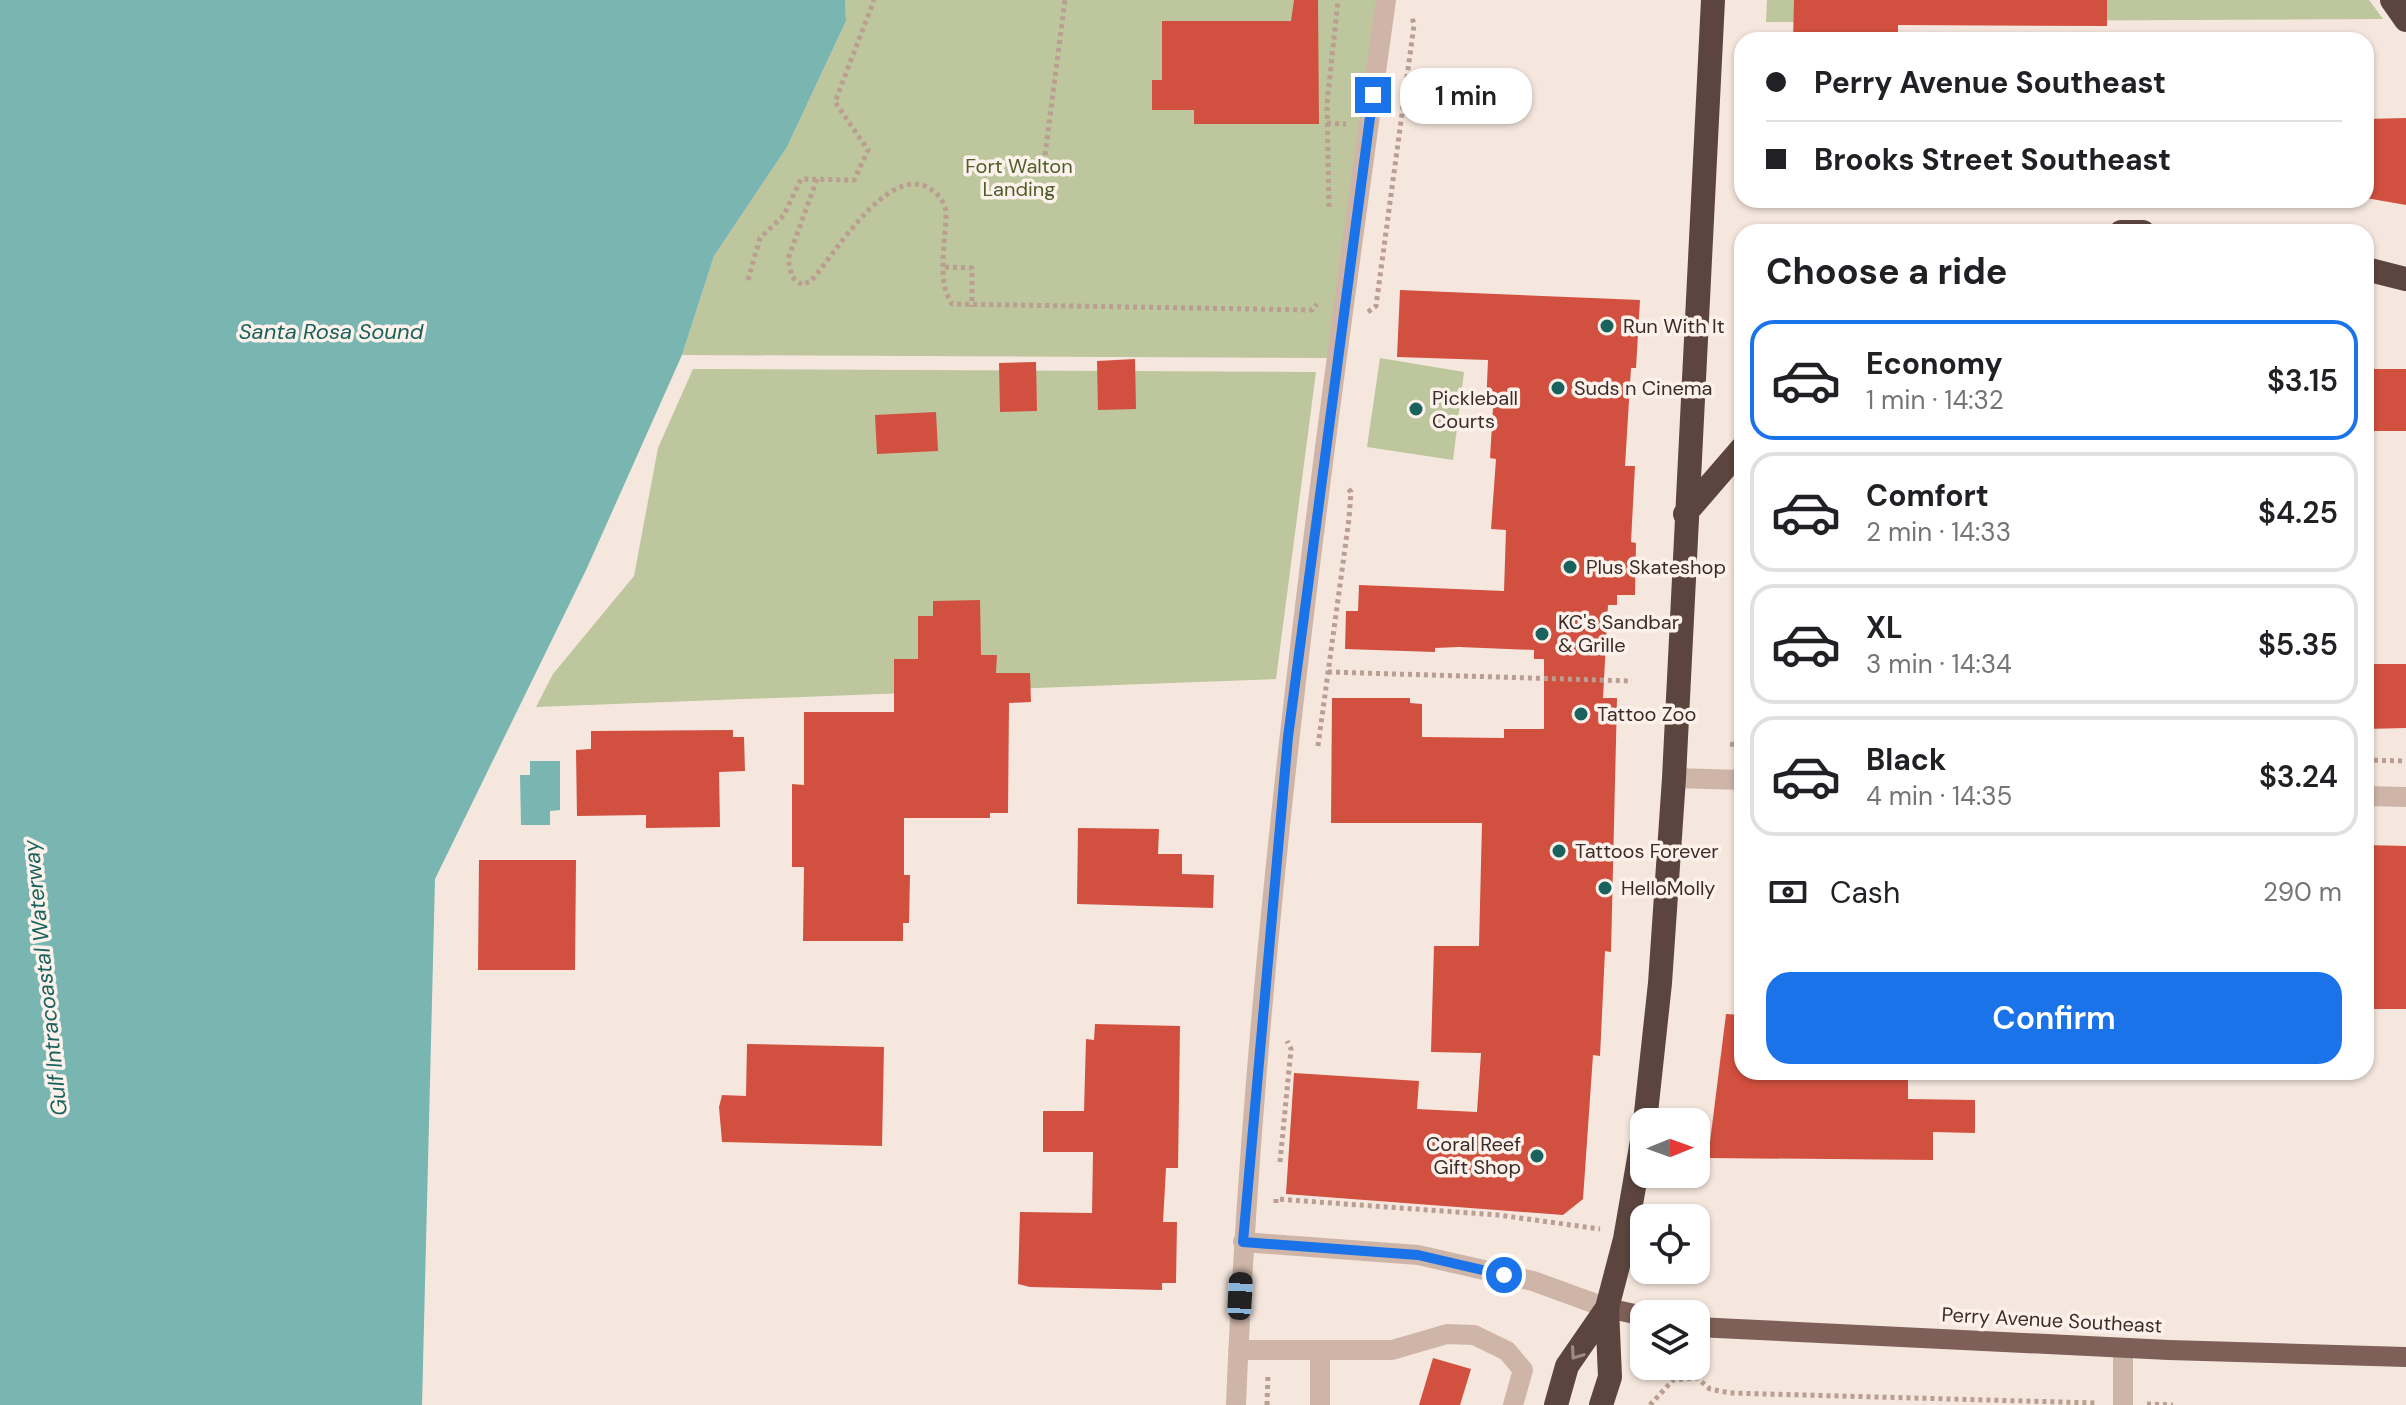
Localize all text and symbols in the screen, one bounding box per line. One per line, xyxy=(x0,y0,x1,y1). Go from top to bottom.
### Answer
text: Perry Avenue Southeast xyxy=(1814,63,2166,102)
callout: 1 min xyxy=(1401,67,1533,123)
route end xyxy=(1355,77,1391,113)
text: 1 min xyxy=(1435,79,1497,113)
text: Brooks Street Southeast xyxy=(1814,140,2171,179)
park label: Fort Walton Landing xyxy=(965,153,1073,202)
text: Choose a ride xyxy=(1766,248,2007,295)
place label: Run With It xyxy=(1623,313,1725,339)
water label: Santa Rosa Sound xyxy=(239,317,424,346)
marker: Run With It xyxy=(1598,317,1616,335)
icon: car xyxy=(1770,344,1842,416)
text: Economy xyxy=(1866,344,2003,383)
text: $3.15 xyxy=(2267,361,2338,400)
place label: Suds n Cinema xyxy=(1574,375,1712,401)
marker: Suds n Cinema xyxy=(1549,379,1567,397)
text: 1 min · 14:32 xyxy=(1866,383,2004,417)
place label: Pickleball Courts xyxy=(1432,385,1518,434)
marker: Pickleball Courts xyxy=(1407,400,1425,418)
icon: car xyxy=(1770,476,1842,548)
text: Comfort xyxy=(1866,476,1989,515)
text: $4.25 xyxy=(2258,493,2338,532)
text: 2 min · 14:33 xyxy=(1866,515,2011,549)
place label: Plus Skateshop xyxy=(1586,554,1726,580)
marker: Plus Skateshop xyxy=(1561,558,1579,576)
icon: car xyxy=(1770,608,1842,680)
text: XL xyxy=(1866,608,1903,647)
place label: KC's Sandbar & Grille xyxy=(1558,609,1679,658)
marker: KC's Sandbar & Grille xyxy=(1533,625,1551,643)
text: $5.35 xyxy=(2258,625,2338,664)
text: 3 min · 14:34 xyxy=(1866,647,2012,681)
place label: Tattoo Zoo xyxy=(1597,701,1696,727)
marker: Tattoo Zoo xyxy=(1572,705,1590,723)
icon: car xyxy=(1770,740,1842,812)
text: Black xyxy=(1866,740,1946,779)
text: $3.24 xyxy=(2259,757,2338,796)
text: 4 min · 14:35 xyxy=(1866,779,2012,813)
water label: Gulf Intracoastal Waterway xyxy=(16,838,74,1117)
place label: Tattoos Forever xyxy=(1575,838,1719,864)
marker: Tattoos Forever xyxy=(1550,842,1568,860)
icon: cash xyxy=(1766,870,1810,914)
text: Cash xyxy=(1830,873,1900,912)
place label: HelloMolly xyxy=(1621,875,1715,901)
text: 290 m xyxy=(2263,875,2342,909)
marker: HelloMolly xyxy=(1596,879,1614,897)
button: Confirm xyxy=(1766,972,2342,1064)
north arrow xyxy=(1630,1108,1710,1188)
map controls xyxy=(1630,1108,1710,1380)
place label: Coral Reef Gift Shop xyxy=(1426,1131,1521,1180)
marker: Coral Reef Gift Shop xyxy=(1528,1147,1546,1165)
button: locate xyxy=(1630,1204,1710,1284)
route start xyxy=(1486,1257,1522,1293)
car xyxy=(1227,1271,1253,1321)
button: layers xyxy=(1630,1300,1710,1380)
street label: Perry Avenue Southeast xyxy=(1941,1301,2163,1339)
one-way arrow xyxy=(1571,1345,1586,1359)

